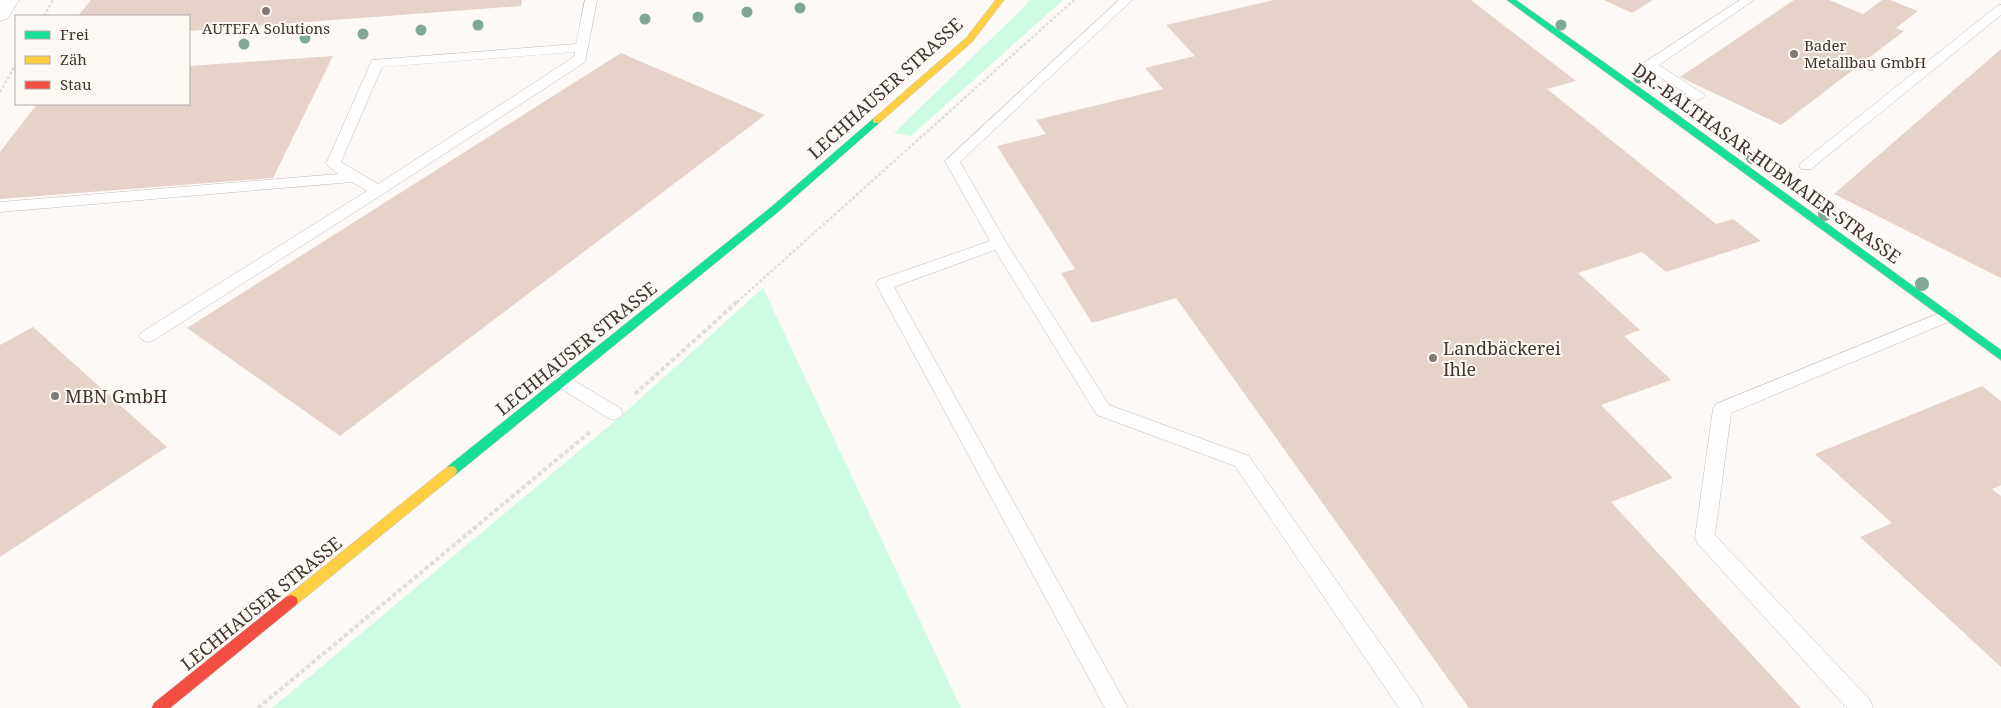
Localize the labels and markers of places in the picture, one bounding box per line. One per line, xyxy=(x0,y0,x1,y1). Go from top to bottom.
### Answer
marker: AUTEFA Solutions xyxy=(260,5,272,17)
place label: AUTEFA Solutions xyxy=(202,18,330,38)
place label: Bader Metallbau GmbH xyxy=(1804,35,1926,72)
marker: Bader Metallbau GmbH xyxy=(1788,48,1800,60)
place label: Landbäckerei Ihle xyxy=(1443,336,1561,381)
marker: Landbäckerei Ihle xyxy=(1427,352,1439,364)
place label: MBN GmbH xyxy=(65,384,167,408)
marker: MBN GmbH xyxy=(49,390,61,402)

